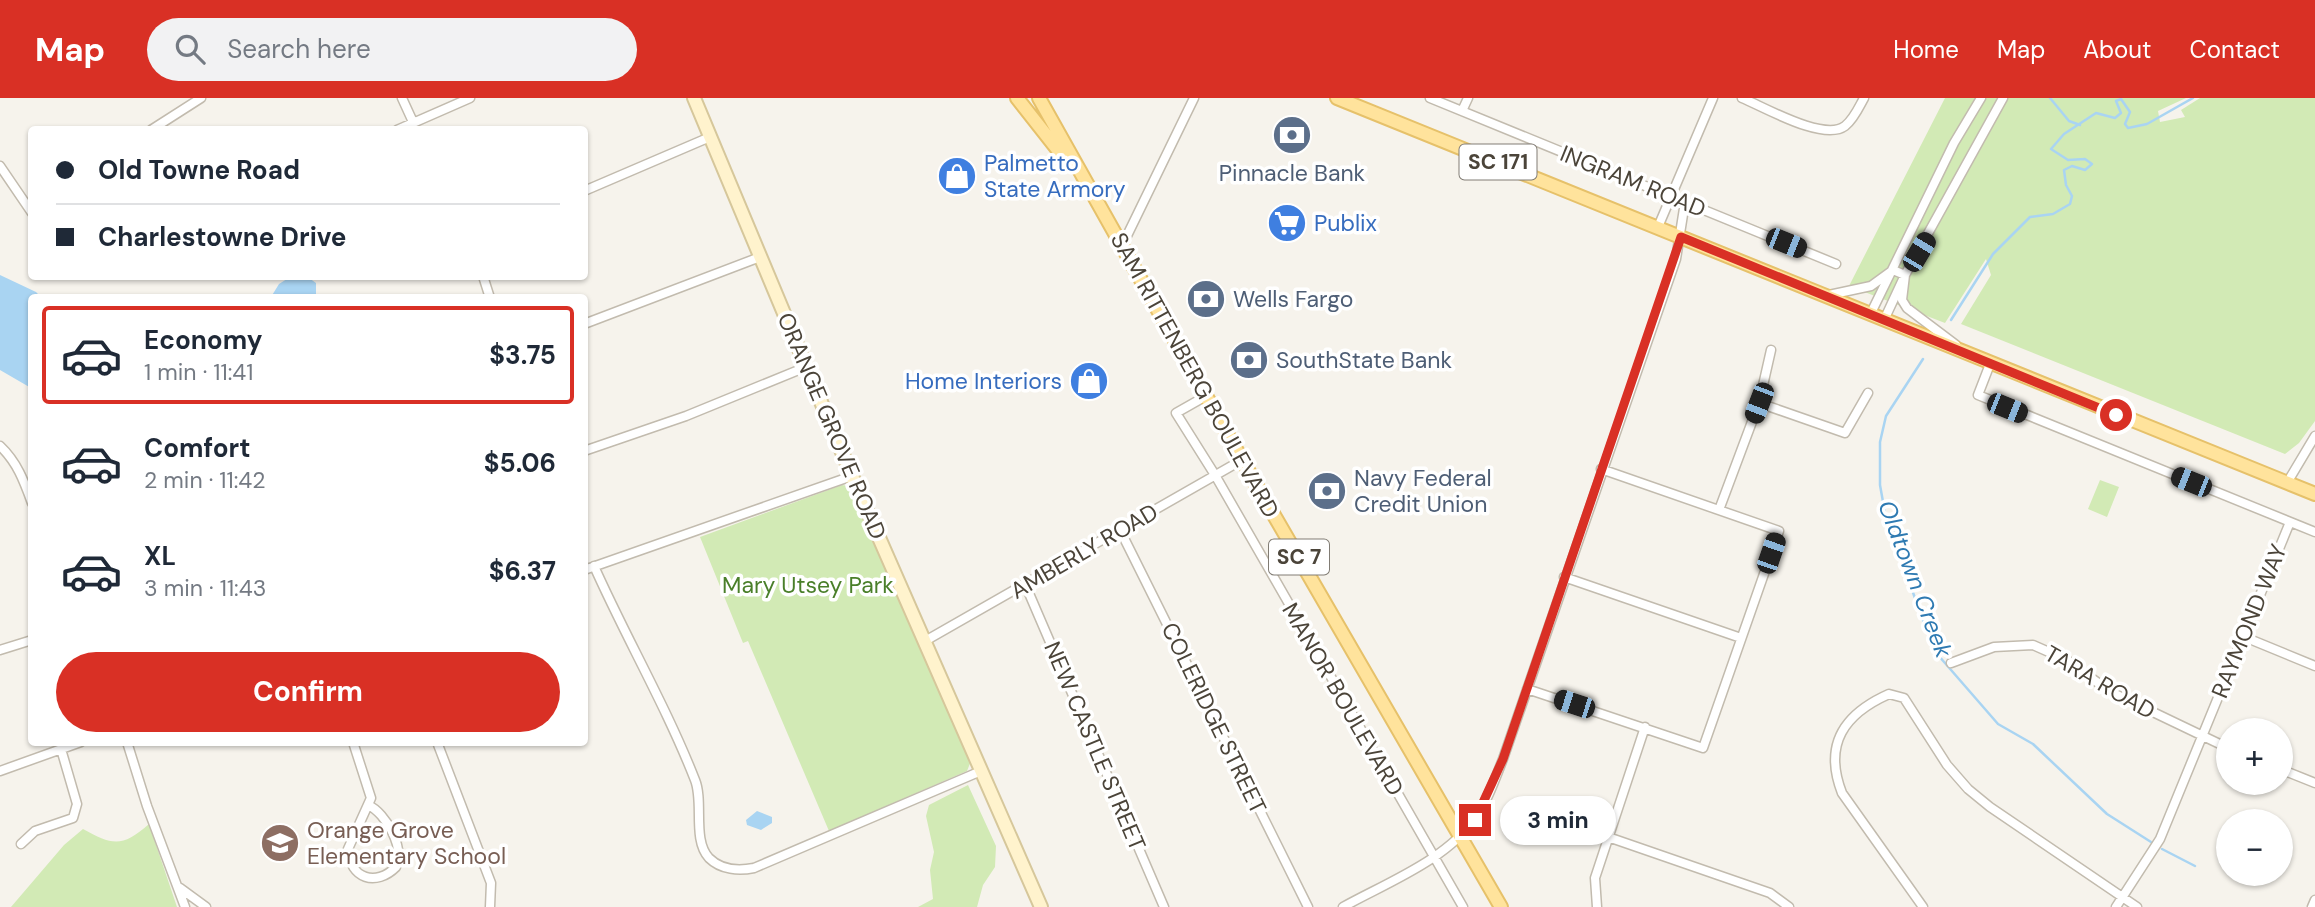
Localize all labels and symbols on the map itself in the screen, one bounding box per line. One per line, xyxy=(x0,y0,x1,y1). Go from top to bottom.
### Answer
bank icon: Pinnacle Bank xyxy=(1271,114,1313,156)
street label: INGRAM ROAD xyxy=(1556,138,1710,224)
road number: SC 171 xyxy=(1460,144,1536,180)
place label: Palmetto State Armory xyxy=(984,148,1126,204)
shop icon: Palmetto State Armory xyxy=(936,155,978,197)
place label: Pinnacle Bank xyxy=(1219,158,1366,188)
supermarket icon: Publix xyxy=(1266,202,1308,244)
place label: Publix xyxy=(1314,208,1377,238)
car xyxy=(1763,225,1810,261)
street label: SAM RITTENBERG BOULEVARD xyxy=(1104,227,1286,523)
car xyxy=(1900,229,1939,275)
bank icon: Wells Fargo xyxy=(1185,278,1227,320)
place label: Wells Fargo xyxy=(1233,284,1353,314)
street label: ORANGE GROVE ROAD xyxy=(771,308,893,544)
bank icon: SouthState Bank xyxy=(1228,339,1270,381)
place label: SouthState Bank xyxy=(1276,345,1452,375)
shop icon: Home Interiors xyxy=(1068,360,1110,402)
place label: Home Interiors xyxy=(905,366,1062,396)
car xyxy=(1742,380,1777,426)
car xyxy=(1984,390,2031,426)
route start xyxy=(2100,399,2132,431)
place label: Navy Federal Credit Union xyxy=(1354,463,1492,519)
car xyxy=(2168,464,2215,500)
bank icon: Navy Federal Credit Union xyxy=(1306,470,1348,512)
water label: Oldtown Creek xyxy=(1871,496,1960,663)
street label: AMBERLY ROAD xyxy=(1005,497,1163,605)
car xyxy=(1755,530,1788,576)
road number: SC 7 xyxy=(1269,540,1329,574)
street label: RAYMOND WAY xyxy=(2205,540,2293,702)
park label: Mary Utsey Park xyxy=(722,570,894,600)
street label: MANOR BOULEVARD xyxy=(1276,597,1410,801)
street label: COLERIDGE STREET xyxy=(1155,617,1273,819)
street label: NEW CASTLE STREET xyxy=(1037,637,1153,855)
street label: TARA ROAD xyxy=(2039,638,2161,726)
car xyxy=(1551,688,1598,720)
callout: 3 min xyxy=(1500,796,1615,844)
route end xyxy=(1459,804,1491,836)
place label: Orange Grove Elementary School xyxy=(307,815,506,871)
school or university icon: Orange Grove Elementary School xyxy=(259,822,301,864)

